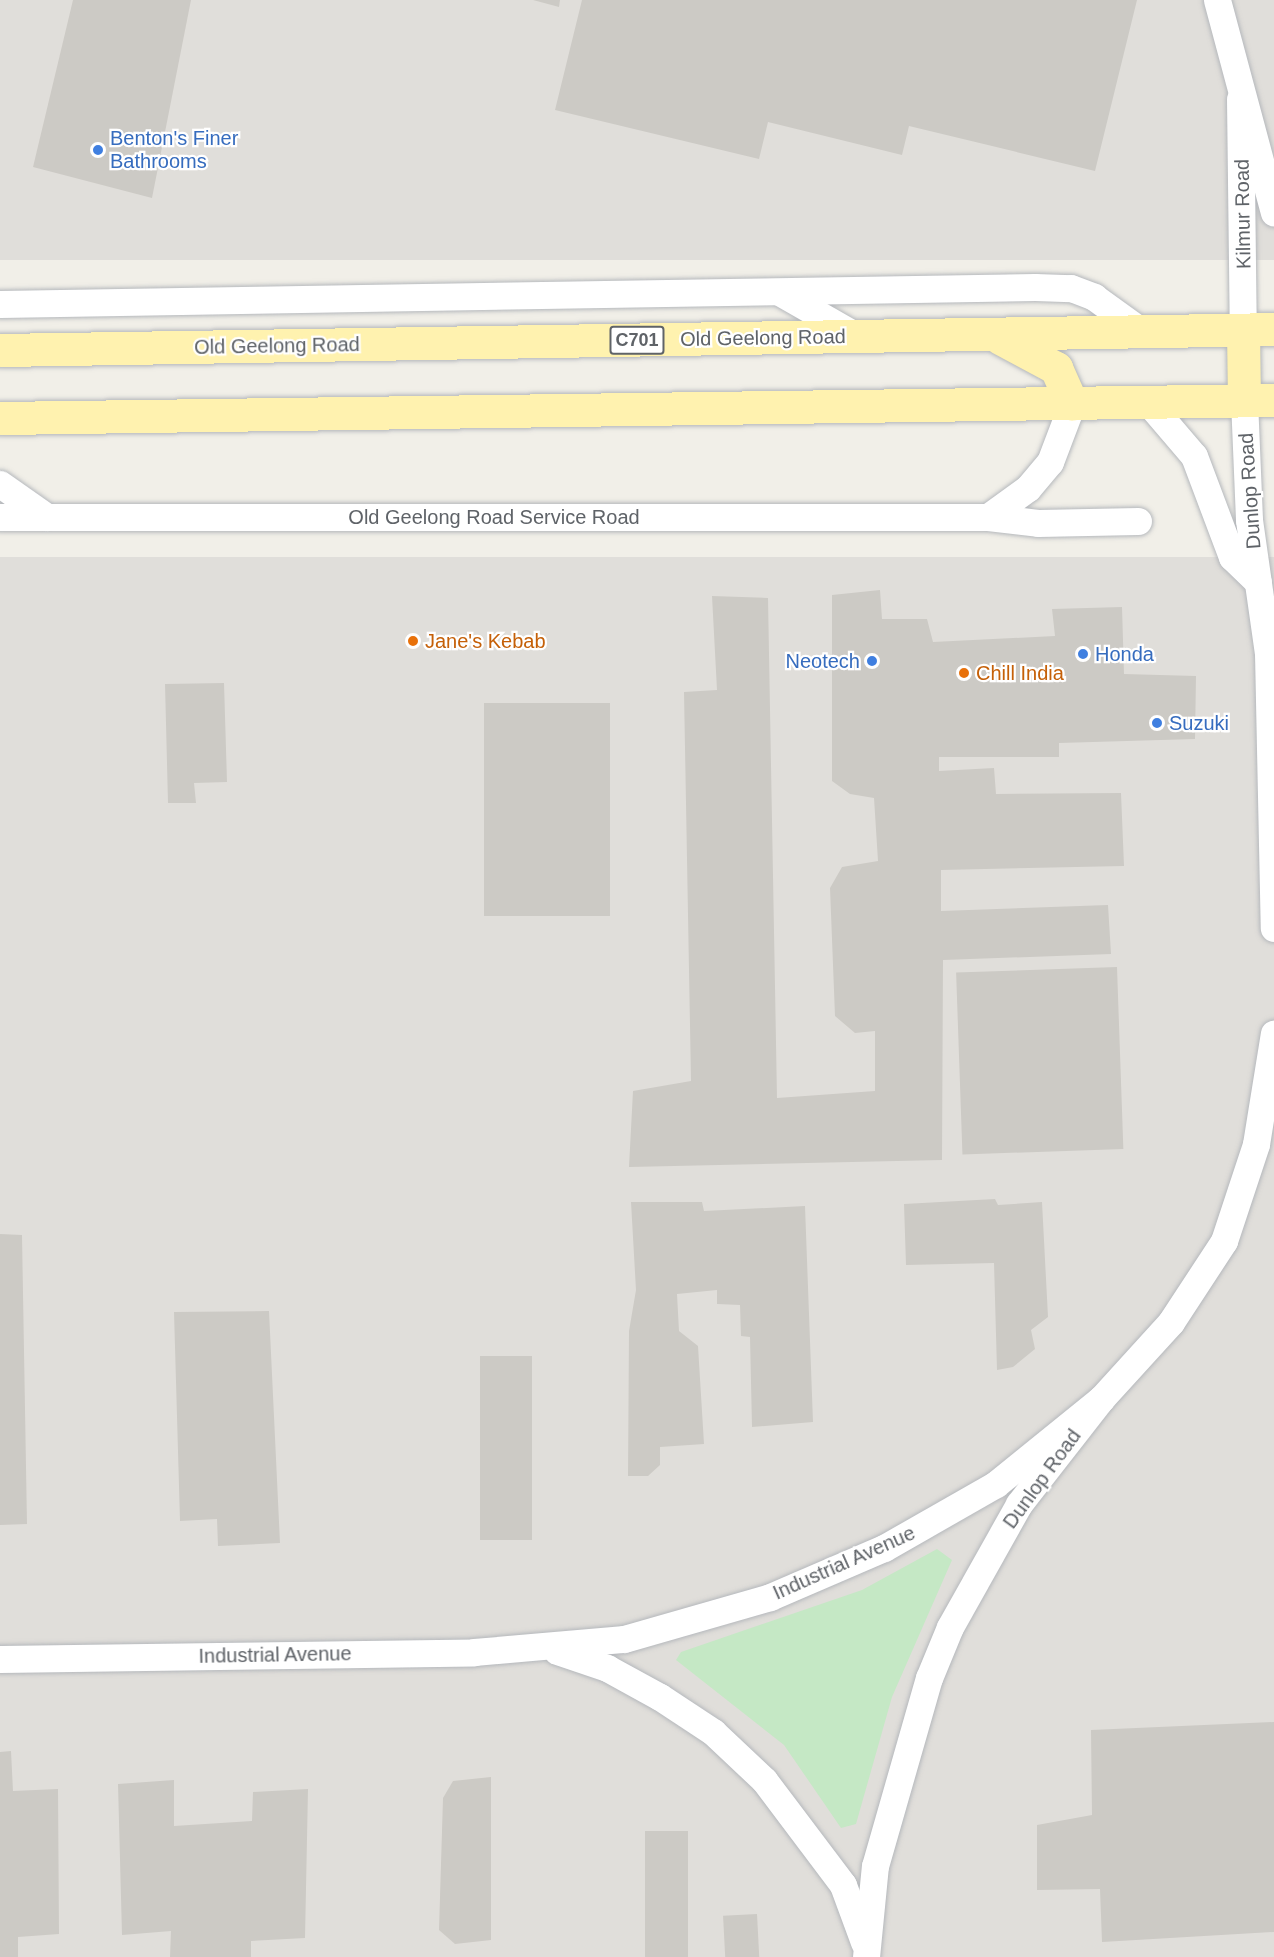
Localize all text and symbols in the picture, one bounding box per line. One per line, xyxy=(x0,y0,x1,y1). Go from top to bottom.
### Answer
place label: Benton's Finer Bathrooms xyxy=(110,126,238,173)
marker: Benton's Finer Bathrooms xyxy=(91,143,105,157)
street label: Kilmur Road xyxy=(1230,159,1256,269)
road number: C701 xyxy=(608,325,666,355)
street label: Old Geelong Road xyxy=(680,325,846,351)
street label: Old Geelong Road xyxy=(194,333,360,359)
street label: Dunlop Road xyxy=(1234,432,1266,550)
street label: Old Geelong Road Service Road xyxy=(348,505,640,529)
place label: Jane's Kebab xyxy=(425,629,546,653)
marker: Jane's Kebab xyxy=(406,634,420,648)
place label: Honda xyxy=(1095,642,1154,666)
marker: Honda xyxy=(1076,647,1090,661)
place label: Neotech xyxy=(786,649,860,673)
marker: Neotech xyxy=(865,654,879,668)
place label: Chill India xyxy=(976,661,1064,685)
marker: Chill India xyxy=(957,666,971,680)
place label: Suzuki xyxy=(1169,711,1229,735)
marker: Suzuki xyxy=(1150,716,1164,730)
street label: Dunlop Road xyxy=(998,1425,1086,1533)
street label: Industrial Avenue xyxy=(769,1521,919,1605)
street label: Industrial Avenue xyxy=(198,1642,352,1668)

